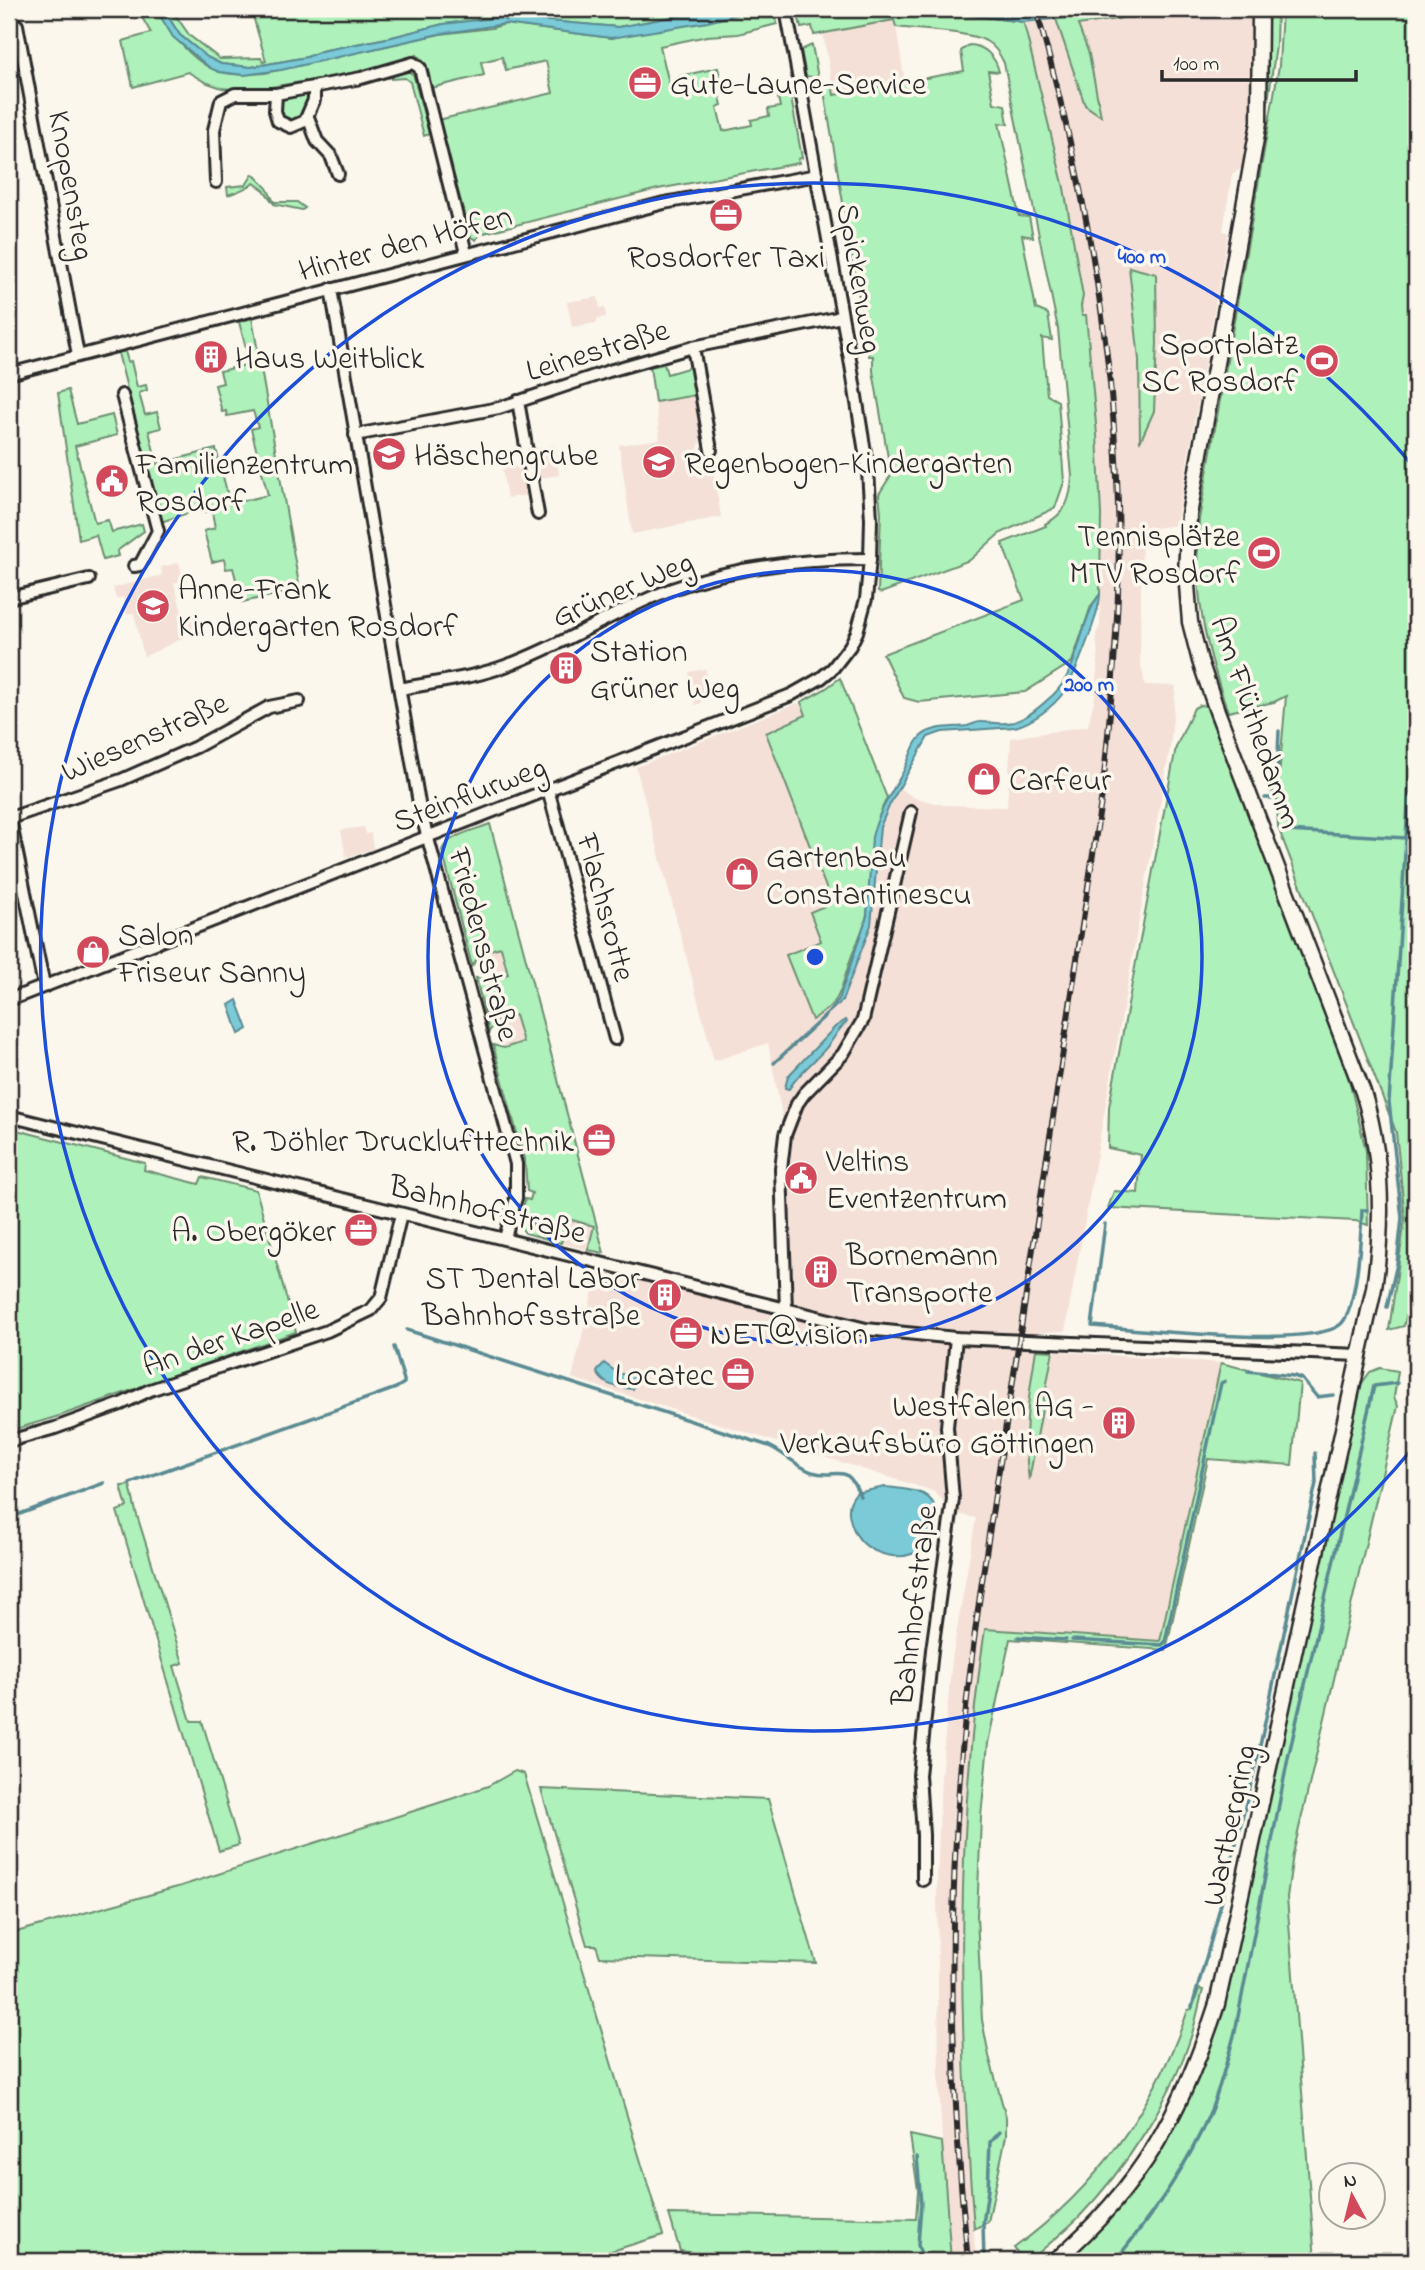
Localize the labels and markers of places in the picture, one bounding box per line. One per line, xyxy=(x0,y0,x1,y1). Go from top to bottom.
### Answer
place label: Gute-Laune-Service xyxy=(670,63,927,110)
office icon: Gute-Laune-Service xyxy=(626,64,664,102)
office icon: Rosdorfer Taxi xyxy=(707,196,745,234)
place label: Rosdorfer Taxi xyxy=(627,236,825,283)
place label: Sportplatz SC Rosdorf xyxy=(1142,323,1299,407)
place label: Haus Weitblick xyxy=(235,337,425,384)
building icon: Haus Weitblick xyxy=(192,338,230,376)
sports icon: Sportplatz SC Rosdorf xyxy=(1303,342,1341,380)
place label: Häschengrube xyxy=(414,434,599,481)
school or university icon: Häschengrube xyxy=(370,435,408,473)
place label: Regenbogen-Kindergarten xyxy=(684,442,1012,489)
place label: Familienzentrum Rosdorf xyxy=(135,443,353,527)
school or university icon: Regenbogen-Kindergarten xyxy=(640,443,678,481)
public building icon: Familienzentrum Rosdorf xyxy=(93,462,131,500)
place label: Tennisplätze MTV Rosdorf xyxy=(1069,515,1241,599)
sports icon: Tennisplätze MTV Rosdorf xyxy=(1245,534,1283,572)
place label: Anne-Frank Kindergarten Rosdorf xyxy=(178,568,458,652)
school or university icon: Anne-Frank Kindergarten Rosdorf xyxy=(134,587,172,625)
place label: Station Grüner Weg xyxy=(590,630,740,714)
building icon: Station Grüner Weg xyxy=(547,649,585,687)
place label: Carfeur xyxy=(1009,759,1111,806)
shop icon: Carfeur xyxy=(965,760,1003,798)
place label: Gartenbau Constantinescu xyxy=(766,836,971,920)
shop icon: Gartenbau Constantinescu xyxy=(723,855,761,893)
place label: Salon Friseur Sanny xyxy=(117,914,306,998)
shop icon: Salon Friseur Sanny xyxy=(74,933,112,971)
centre of rings xyxy=(803,945,827,969)
place label: R. Döhler Drucklufttechnik xyxy=(232,1120,575,1167)
office icon: R. Döhler Drucklufttechnik xyxy=(580,1121,618,1159)
place label: Veltins Eventzentrum xyxy=(825,1140,1007,1224)
public building icon: Veltins Eventzentrum xyxy=(782,1159,820,1197)
place label: A. Obergöker xyxy=(171,1210,336,1257)
office icon: A. Obergöker xyxy=(342,1211,380,1249)
place label: Bornemann Transporte xyxy=(845,1234,998,1318)
building icon: Bornemann Transporte xyxy=(802,1253,840,1291)
place label: ST Dental Labor Bahnhofsstraße xyxy=(421,1257,641,1341)
building icon: ST Dental Labor Bahnhofsstraße xyxy=(646,1276,684,1314)
place label: NET@vision xyxy=(710,1313,868,1360)
office icon: NET@vision xyxy=(667,1314,705,1352)
place label: Locatec xyxy=(615,1354,715,1401)
office icon: Locatec xyxy=(719,1355,757,1393)
place label: Westfalen AG - Verkaufsbüro Göttingen xyxy=(779,1385,1094,1469)
building icon: Westfalen AG - Verkaufsbüro Göttingen xyxy=(1100,1404,1138,1442)

